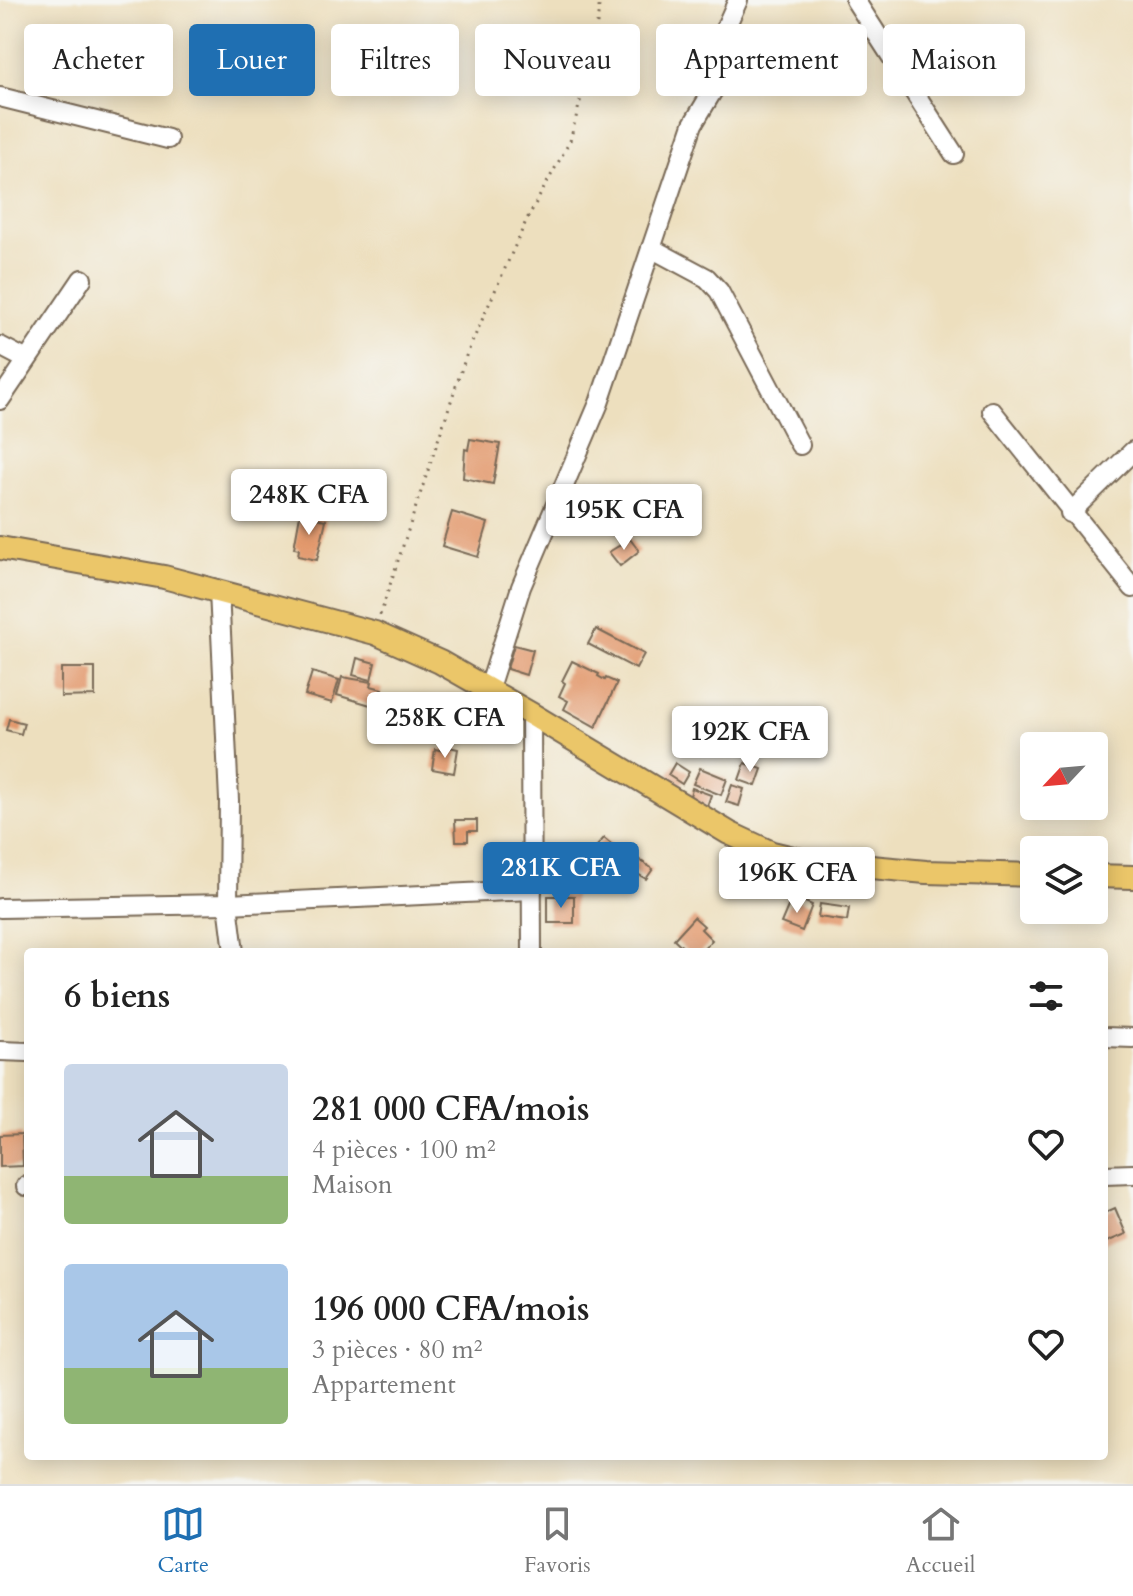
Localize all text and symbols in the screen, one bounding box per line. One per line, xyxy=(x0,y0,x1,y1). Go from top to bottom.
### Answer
chip: Acheter xyxy=(24,24,173,96)
chip: Louer xyxy=(189,24,315,96)
chip: Filtres xyxy=(331,24,459,96)
chip: Nouveau xyxy=(475,24,640,96)
chip: Appartement xyxy=(656,24,867,96)
chip: Maison xyxy=(883,24,1025,96)
pin: 248K CFA xyxy=(226,469,392,537)
text: 248K CFA xyxy=(249,477,369,512)
pin: 195K CFA xyxy=(541,484,707,552)
text: 195K CFA xyxy=(564,492,684,527)
pin: 258K CFA xyxy=(362,692,528,760)
text: 258K CFA xyxy=(385,700,505,735)
pin: 192K CFA xyxy=(667,706,833,774)
text: 192K CFA xyxy=(690,714,810,749)
north arrow xyxy=(1020,732,1108,820)
map controls xyxy=(1020,732,1108,924)
button: layers xyxy=(1020,836,1108,924)
pin: 281K CFA xyxy=(478,842,644,910)
pin: 196K CFA xyxy=(714,847,880,915)
text: 281K CFA xyxy=(501,850,621,885)
text: 196K CFA xyxy=(737,855,857,890)
text: 6 biens xyxy=(64,973,170,1019)
icon: filters xyxy=(1024,974,1068,1018)
text: 281 000 CFA/mois xyxy=(312,1086,590,1132)
icon: home xyxy=(128,1096,224,1192)
icon: heart xyxy=(1024,1122,1068,1166)
text: 4 pièces · 100 m² xyxy=(312,1132,496,1167)
text: Maison xyxy=(312,1167,393,1202)
text: 196 000 CFA/mois xyxy=(312,1286,590,1332)
icon: home xyxy=(128,1296,224,1392)
icon: heart xyxy=(1024,1322,1068,1366)
text: 3 pièces · 80 m² xyxy=(312,1332,483,1367)
text: Appartement xyxy=(312,1367,456,1402)
tab: Carte xyxy=(158,1502,209,1580)
tab: Favoris xyxy=(524,1502,591,1580)
tab: Accueil xyxy=(906,1502,975,1580)

